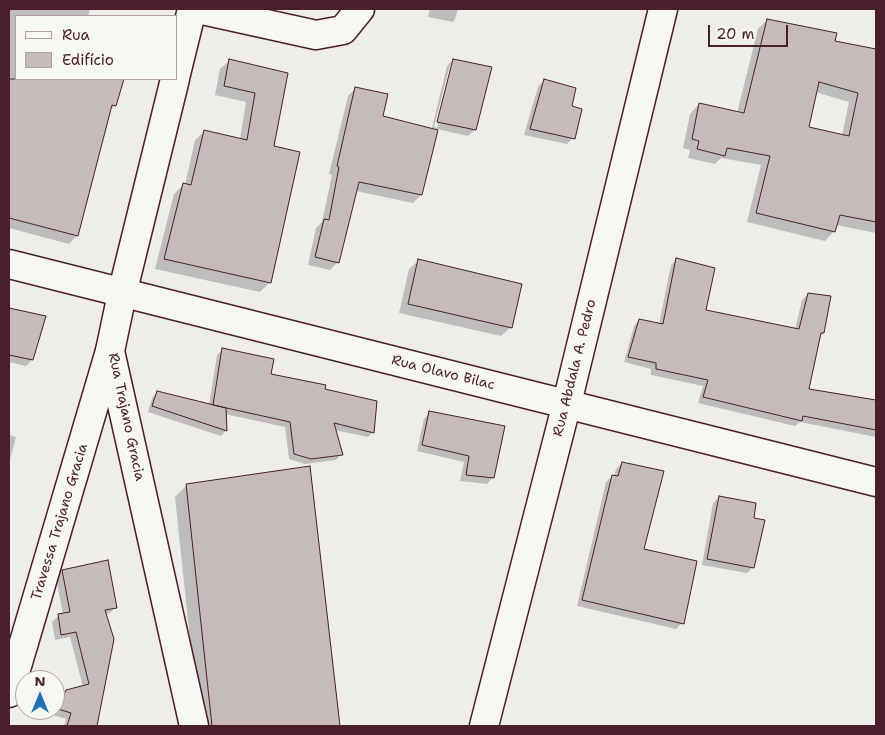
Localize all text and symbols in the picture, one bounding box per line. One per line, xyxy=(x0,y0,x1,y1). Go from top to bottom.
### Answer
legend xyxy=(15,15,178,80)
scale bar xyxy=(710,15,790,47)
text: 20 m xyxy=(716,24,755,44)
text: Rua xyxy=(62,25,90,45)
text: Edifício xyxy=(62,50,114,70)
street label: Rua Abdala A. Pedro xyxy=(550,298,600,438)
street label: Rua Trajano Gracia xyxy=(104,351,148,483)
street label: Rua Olavo Bilac xyxy=(390,352,496,394)
street label: Travessa Trajano Gracia xyxy=(28,442,92,602)
north arrow xyxy=(15,670,65,720)
text: N xyxy=(34,672,46,690)

